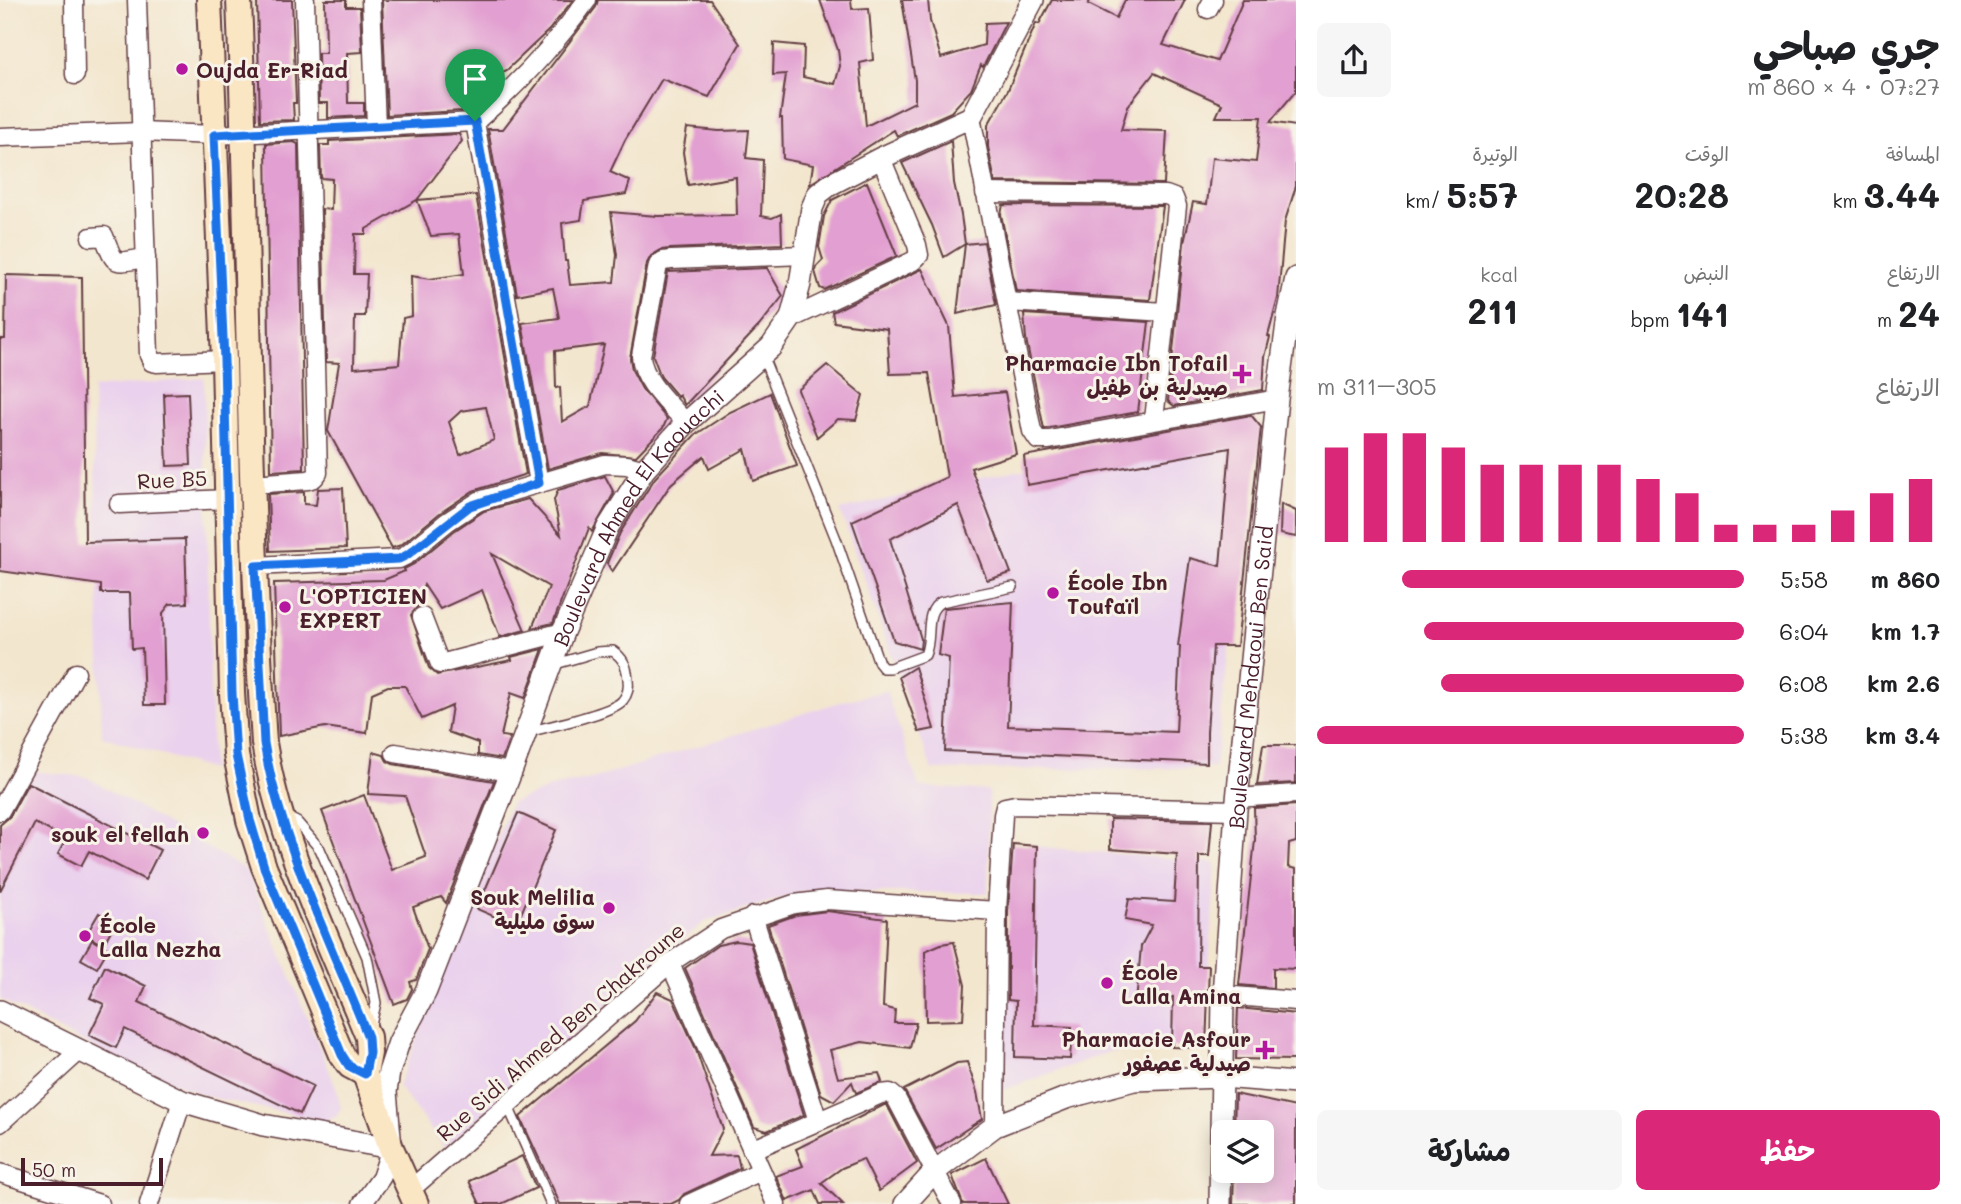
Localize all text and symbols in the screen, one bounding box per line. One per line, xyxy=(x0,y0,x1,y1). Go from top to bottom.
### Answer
text: جري صباحي xyxy=(1753,20,1940,70)
button: share xyxy=(1317,23,1391,97)
pin xyxy=(445,49,505,121)
place label: Oujda Er-Riad xyxy=(196,56,348,83)
icon: arrive xyxy=(456,60,494,98)
marker: Oujda Er-Riad xyxy=(174,61,190,77)
text: 07:27 · 4 × 860 m xyxy=(1747,71,1940,101)
text: الوتيرة xyxy=(1472,141,1518,166)
text: الوقت xyxy=(1685,141,1729,166)
text: المسافة xyxy=(1886,141,1940,166)
text: 5:57 xyxy=(1447,171,1518,217)
text: 20:28 xyxy=(1635,171,1729,217)
text: 3.44 xyxy=(1864,171,1940,217)
text: /km xyxy=(1405,188,1447,213)
text: km xyxy=(1833,188,1864,213)
text: النبض xyxy=(1684,260,1729,285)
text: الارتفاع xyxy=(1887,260,1940,285)
text: kcal xyxy=(1480,262,1518,287)
text: 211 xyxy=(1467,287,1518,333)
text: 141 xyxy=(1676,290,1729,336)
text: 24 xyxy=(1898,290,1940,336)
text: bpm xyxy=(1631,307,1676,332)
text: m xyxy=(1877,307,1898,332)
place label: Pharmacie Ibn Tofail صيدلية بن طفيل xyxy=(1005,349,1228,401)
marker: Pharmacie Ibn Tofail صيدلية بن طفيل xyxy=(1234,366,1250,382)
text: 305–311 m xyxy=(1317,371,1437,401)
text: الارتفاع xyxy=(1876,372,1940,402)
street label: Boulevard Ahmed El Kaouachi xyxy=(546,382,729,649)
street label: Rue B5 xyxy=(136,464,208,494)
street label: Boulevard Mehdaoui Ben Said xyxy=(1221,524,1278,830)
text: 5:58 xyxy=(1780,564,1828,594)
text: 860 m xyxy=(1870,564,1940,594)
place label: École Ibn Toufaïl xyxy=(1067,568,1168,619)
place label: L'OPTICIEN EXPERT xyxy=(299,582,427,633)
marker: École Ibn Toufaïl xyxy=(1045,585,1061,601)
marker: L'OPTICIEN EXPERT xyxy=(277,599,293,615)
text: 6:04 xyxy=(1779,616,1828,646)
text: 1.7 km xyxy=(1871,616,1940,646)
text: 6:08 xyxy=(1779,668,1828,698)
text: 2.6 km xyxy=(1867,668,1940,698)
text: 5:38 xyxy=(1780,720,1828,750)
text: 3.4 km xyxy=(1866,720,1940,750)
place label: souk el fellah xyxy=(51,820,189,847)
marker: souk el fellah xyxy=(195,825,211,841)
place label: Souk Melilia سوق مليلية xyxy=(470,883,595,935)
marker: Souk Melilia سوق مليلية xyxy=(601,900,617,916)
place label: École Lalla Nezha xyxy=(99,911,221,962)
street label: Rue Sidi Ahmed Ben Chakroune xyxy=(430,916,690,1146)
marker: École Lalla Nezha xyxy=(77,928,93,944)
place label: École Lalla Amina xyxy=(1121,958,1241,1009)
marker: École Lalla Amina xyxy=(1099,975,1115,991)
place label: Pharmacie Asfour صيدلية عصفور xyxy=(1061,1025,1251,1077)
marker: Pharmacie Asfour صيدلية عصفور xyxy=(1257,1042,1273,1058)
button: مشاركة xyxy=(1317,1110,1622,1190)
button: حفظ xyxy=(1636,1110,1940,1190)
map controls xyxy=(1211,1120,1274,1183)
button: layers xyxy=(1211,1120,1274,1183)
scale bar xyxy=(21,1155,163,1187)
text: 50 m xyxy=(32,1157,76,1182)

